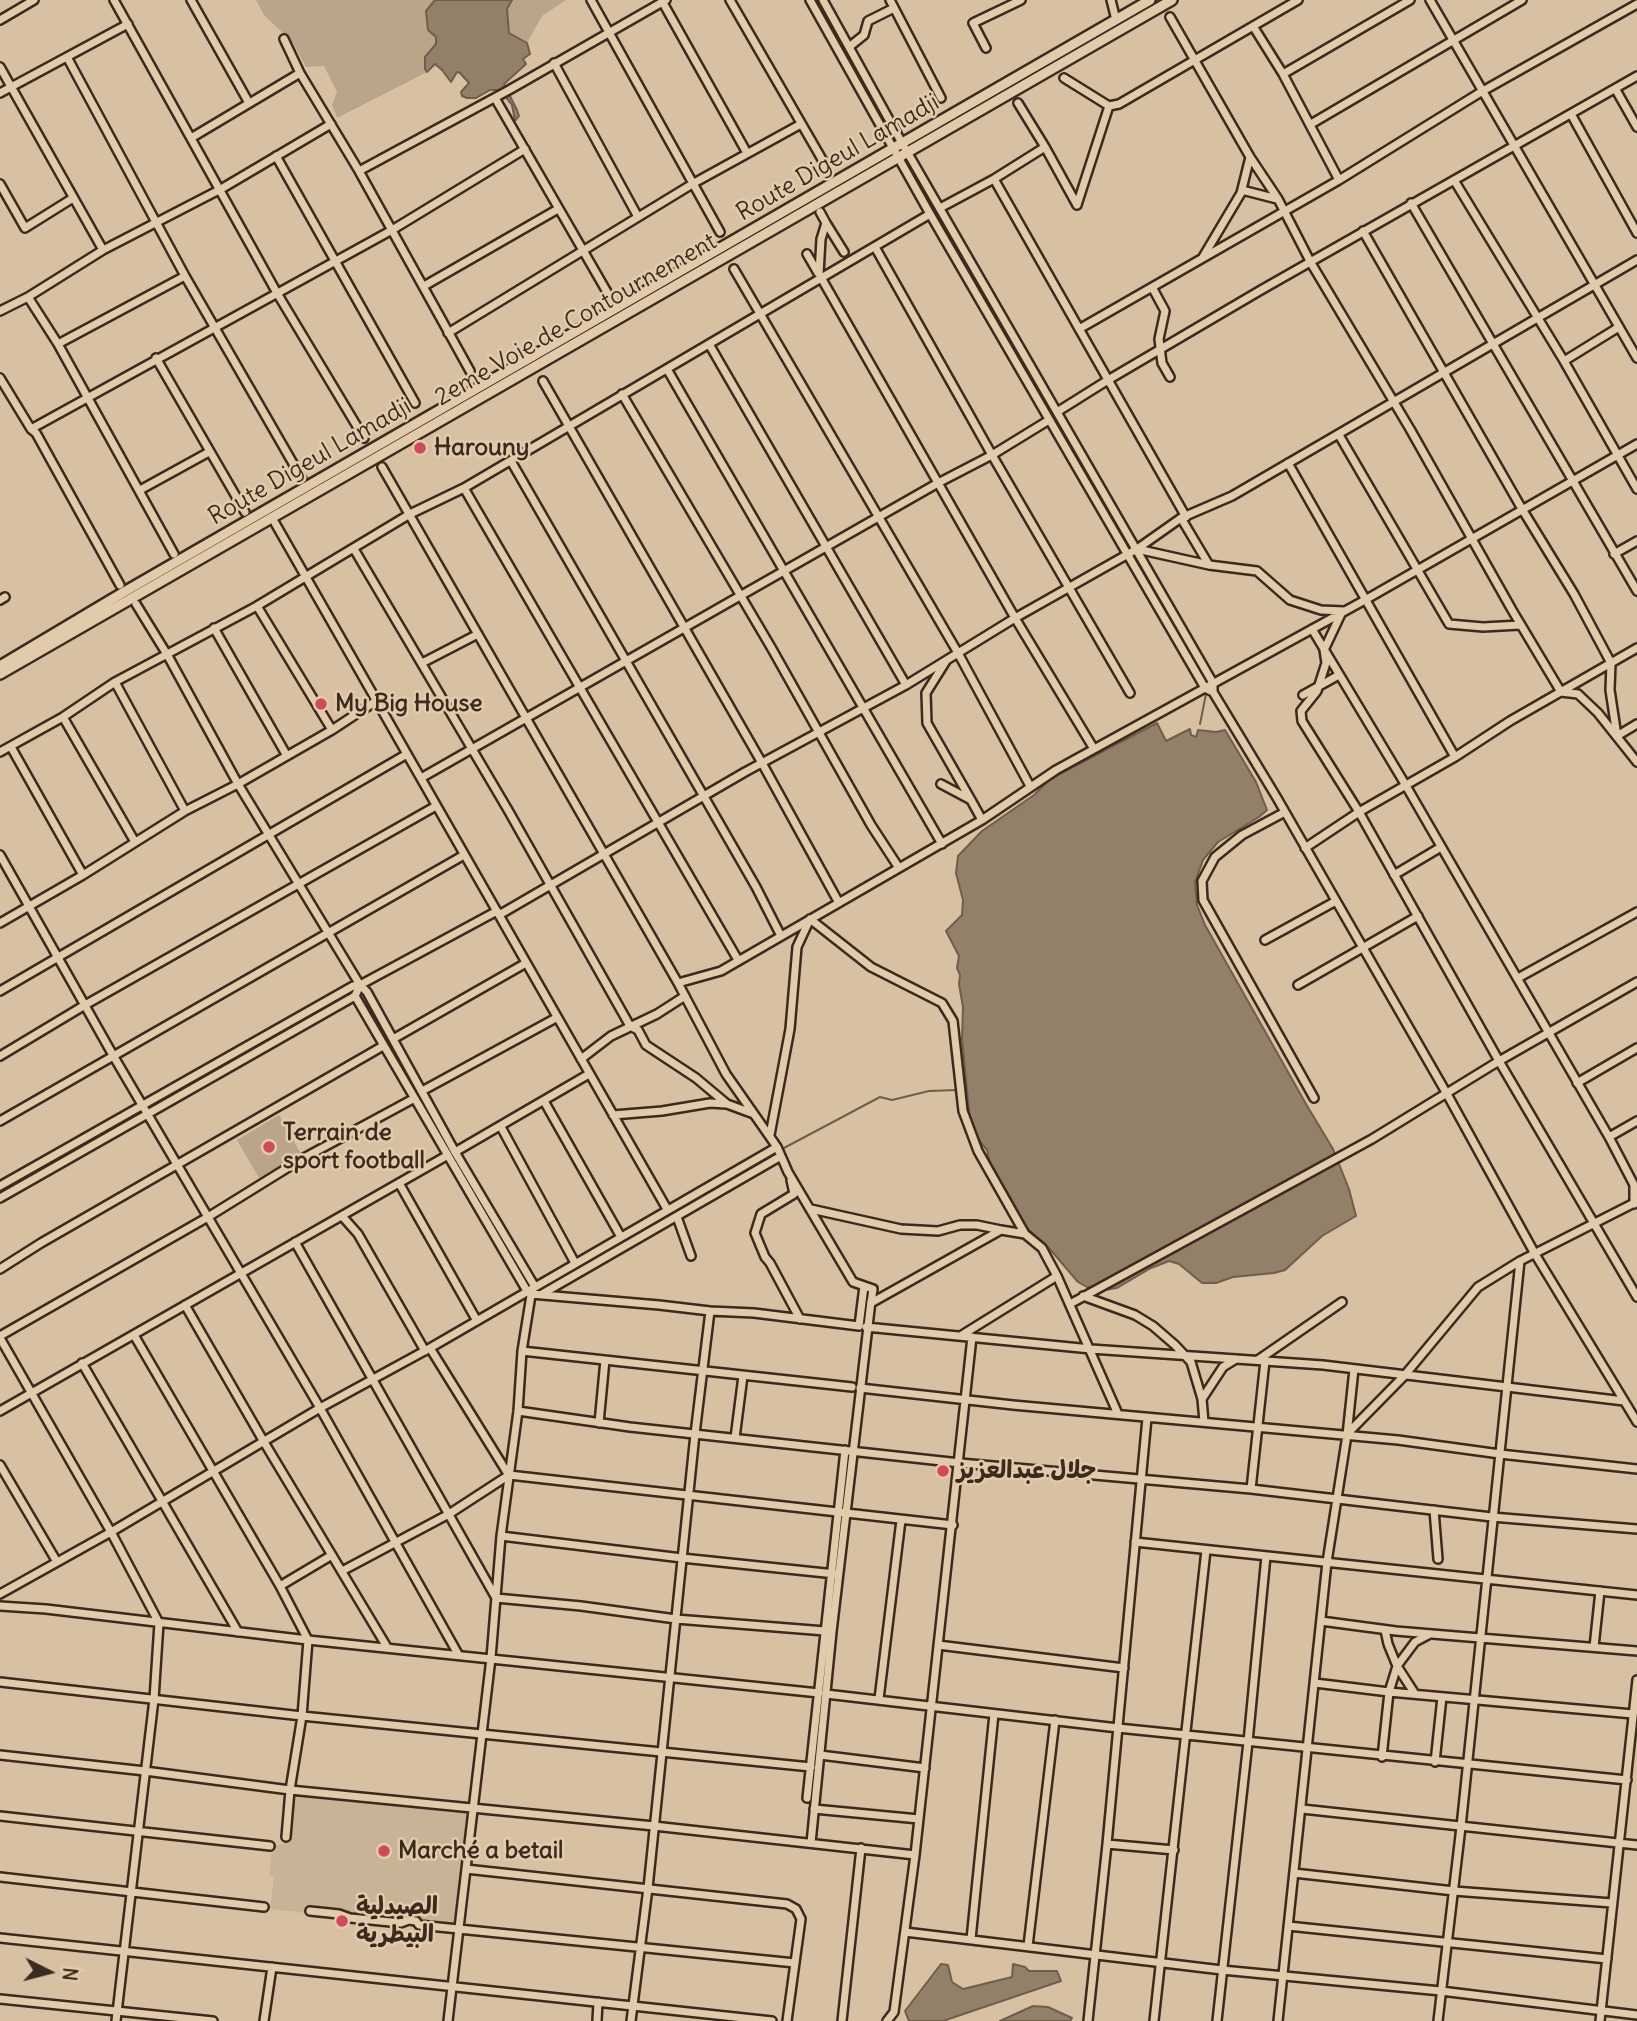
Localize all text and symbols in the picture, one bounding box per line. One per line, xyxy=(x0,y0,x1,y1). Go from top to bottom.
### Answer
street label: Route Digeul Lamadji xyxy=(732,88,944,228)
street label: 2eme Voie de Contournement xyxy=(430,227,722,413)
street label: Route Digeul Lamadji xyxy=(204,392,416,532)
place label: Harouny xyxy=(434,434,529,462)
marker: Harouny xyxy=(412,440,428,456)
place label: My Big House xyxy=(335,690,482,718)
marker: My Big House xyxy=(313,696,329,712)
place label: Terrain de sport football xyxy=(283,1119,425,1175)
marker: Terrain de sport football xyxy=(261,1139,277,1155)
place label: جلال عبدالعزيز xyxy=(957,1457,1096,1485)
marker: جلال عبدالعزيز xyxy=(935,1463,951,1479)
place label: Marché a betail xyxy=(398,1837,563,1865)
marker: Marché a betail xyxy=(376,1843,392,1859)
place label: الصيدلية البيطرية xyxy=(356,1893,438,1949)
marker: الصيدلية البيطرية xyxy=(334,1913,350,1929)
north arrow xyxy=(14,1937,84,2007)
text: N xyxy=(57,1966,83,1982)

